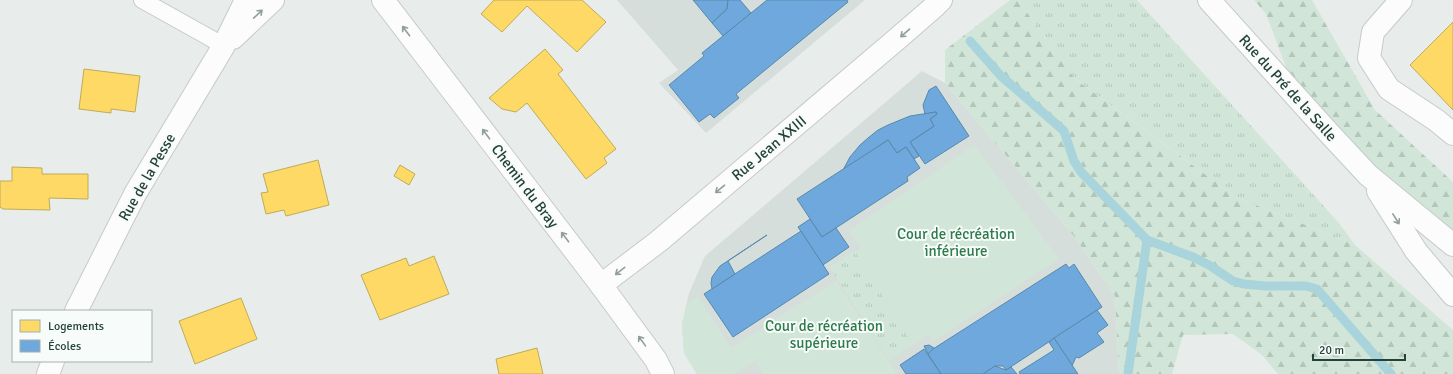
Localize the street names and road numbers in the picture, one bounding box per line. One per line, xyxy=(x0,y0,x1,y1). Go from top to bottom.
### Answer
street label: Rue du Pré de la Salle xyxy=(1235,31,1341,145)
street label: Rue Jean XXIII xyxy=(728,112,810,184)
street label: Rue de la Pesse xyxy=(115,130,179,224)
street label: Chemin du Bray xyxy=(488,140,562,232)

